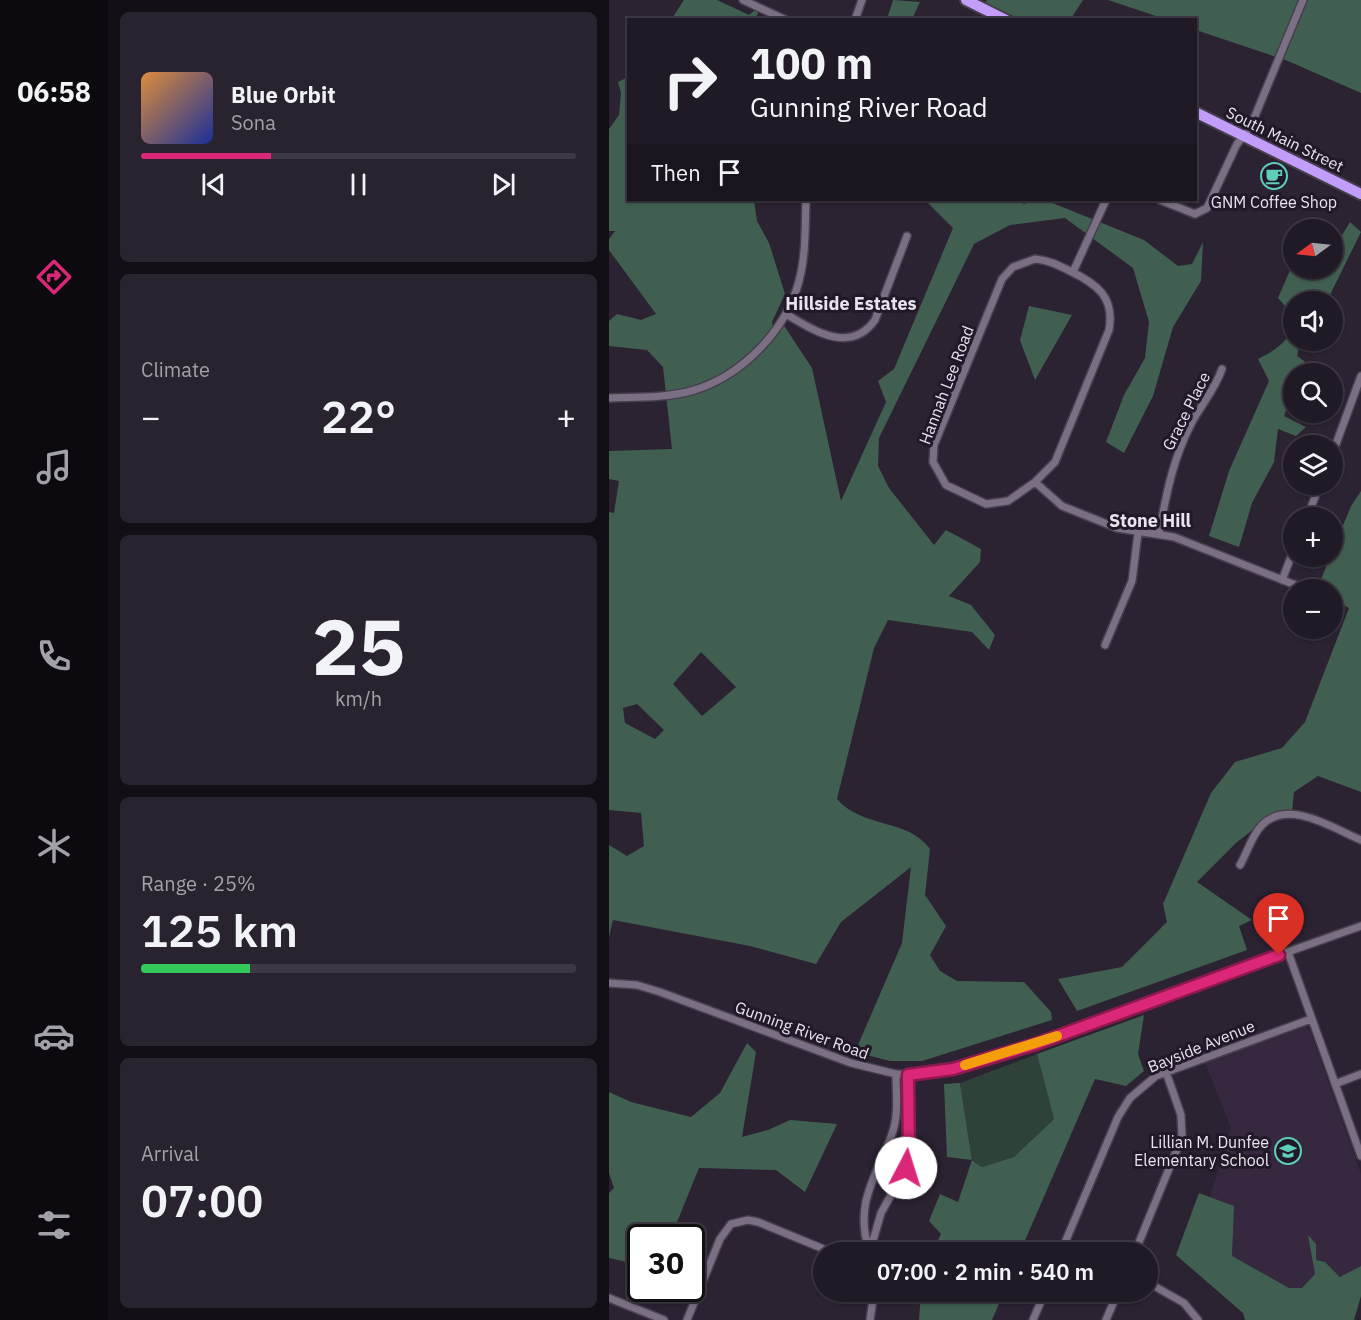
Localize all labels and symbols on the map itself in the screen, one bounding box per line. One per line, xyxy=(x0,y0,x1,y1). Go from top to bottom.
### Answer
street label: South Main Street xyxy=(1223,102,1347,176)
cafe icon: GNM Coffee Shop xyxy=(1259,161,1289,191)
place label: GNM Coffee Shop xyxy=(1211,192,1337,212)
north arrow xyxy=(1283,219,1343,279)
district label: Hillside Estates xyxy=(785,292,917,315)
street label: Hannah Lee Road xyxy=(914,323,978,447)
street label: Grace Place xyxy=(1158,368,1214,454)
district label: Stone Hill xyxy=(1109,509,1192,532)
pin xyxy=(1253,893,1304,955)
street label: Gunning River Road xyxy=(732,997,872,1063)
street label: Bayside Avenue xyxy=(1144,1015,1258,1077)
place label: Lillian M. Dunfee Elementary School xyxy=(1134,1132,1269,1170)
position arrow xyxy=(874,1136,938,1200)
school or university icon: Lillian M. Dunfee Elementary School xyxy=(1273,1136,1303,1166)
speed limit sign: 30 xyxy=(627,1224,705,1302)

